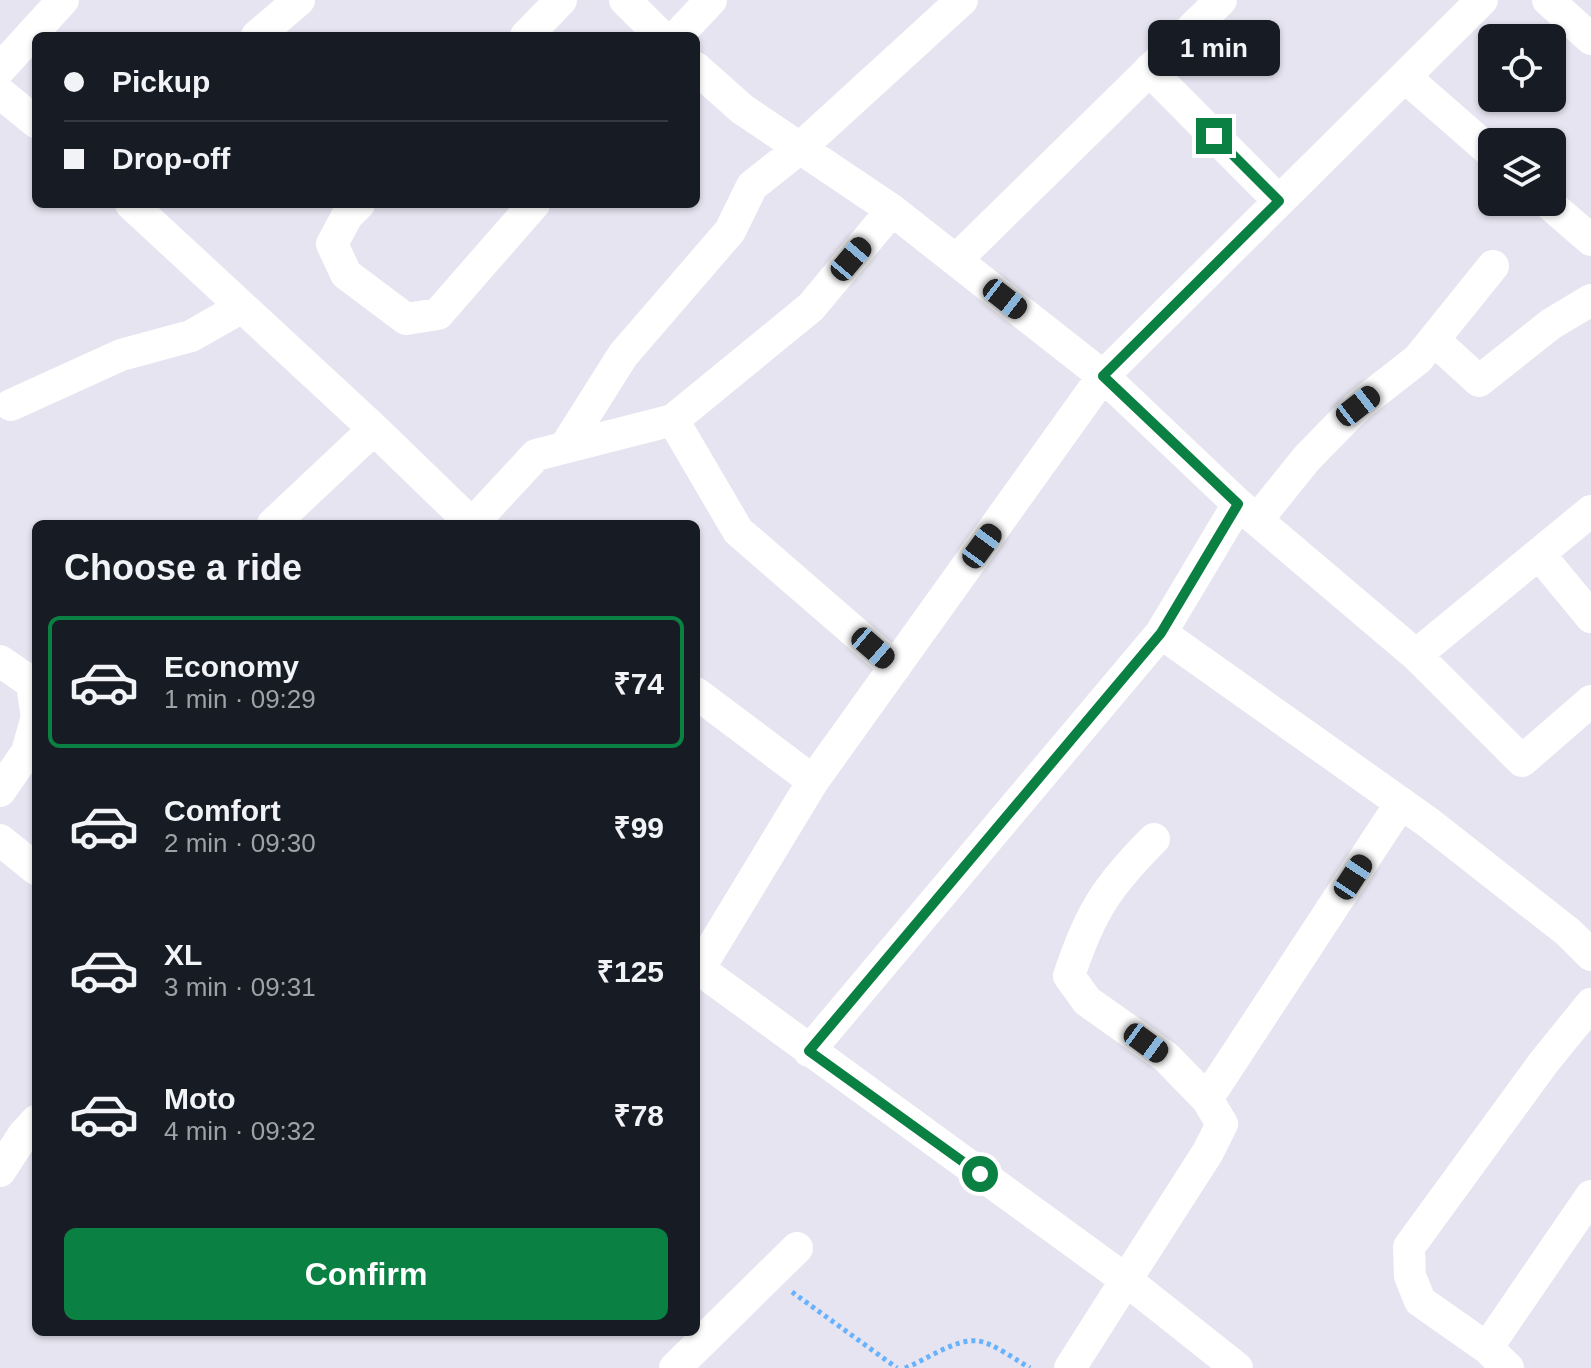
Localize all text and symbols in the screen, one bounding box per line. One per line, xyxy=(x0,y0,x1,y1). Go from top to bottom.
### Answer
callout: 1 min xyxy=(1148,20,1280,76)
map controls xyxy=(1478,24,1566,216)
button: locate xyxy=(1478,24,1566,112)
text: 1 min xyxy=(1180,33,1248,63)
text: Pickup xyxy=(112,65,210,98)
route end xyxy=(1196,118,1232,154)
button: layers xyxy=(1478,128,1566,216)
text: Drop-off xyxy=(112,142,230,175)
car xyxy=(826,233,876,285)
car xyxy=(979,275,1031,323)
car xyxy=(1332,382,1384,430)
car xyxy=(958,520,1006,572)
text: Choose a ride xyxy=(64,547,302,588)
car xyxy=(847,623,899,673)
icon: car xyxy=(68,646,140,718)
text: Economy xyxy=(164,650,299,683)
text: ₹74 xyxy=(613,667,664,700)
text: 1 min · 09:29 xyxy=(164,684,316,714)
icon: car xyxy=(68,790,140,862)
text: Comfort xyxy=(164,794,281,827)
text: ₹99 xyxy=(613,811,664,844)
text: 2 min · 09:30 xyxy=(164,828,316,858)
car xyxy=(1330,850,1376,904)
icon: car xyxy=(68,934,140,1006)
text: XL xyxy=(164,938,202,971)
text: ₹125 xyxy=(597,955,664,988)
text: 3 min · 09:31 xyxy=(164,972,316,1002)
car xyxy=(1120,1019,1172,1067)
icon: car xyxy=(68,1078,140,1150)
text: Moto xyxy=(164,1082,236,1115)
text: ₹78 xyxy=(613,1099,664,1132)
text: 4 min · 09:32 xyxy=(164,1116,316,1146)
route start xyxy=(962,1156,998,1192)
button: Confirm xyxy=(64,1228,668,1320)

